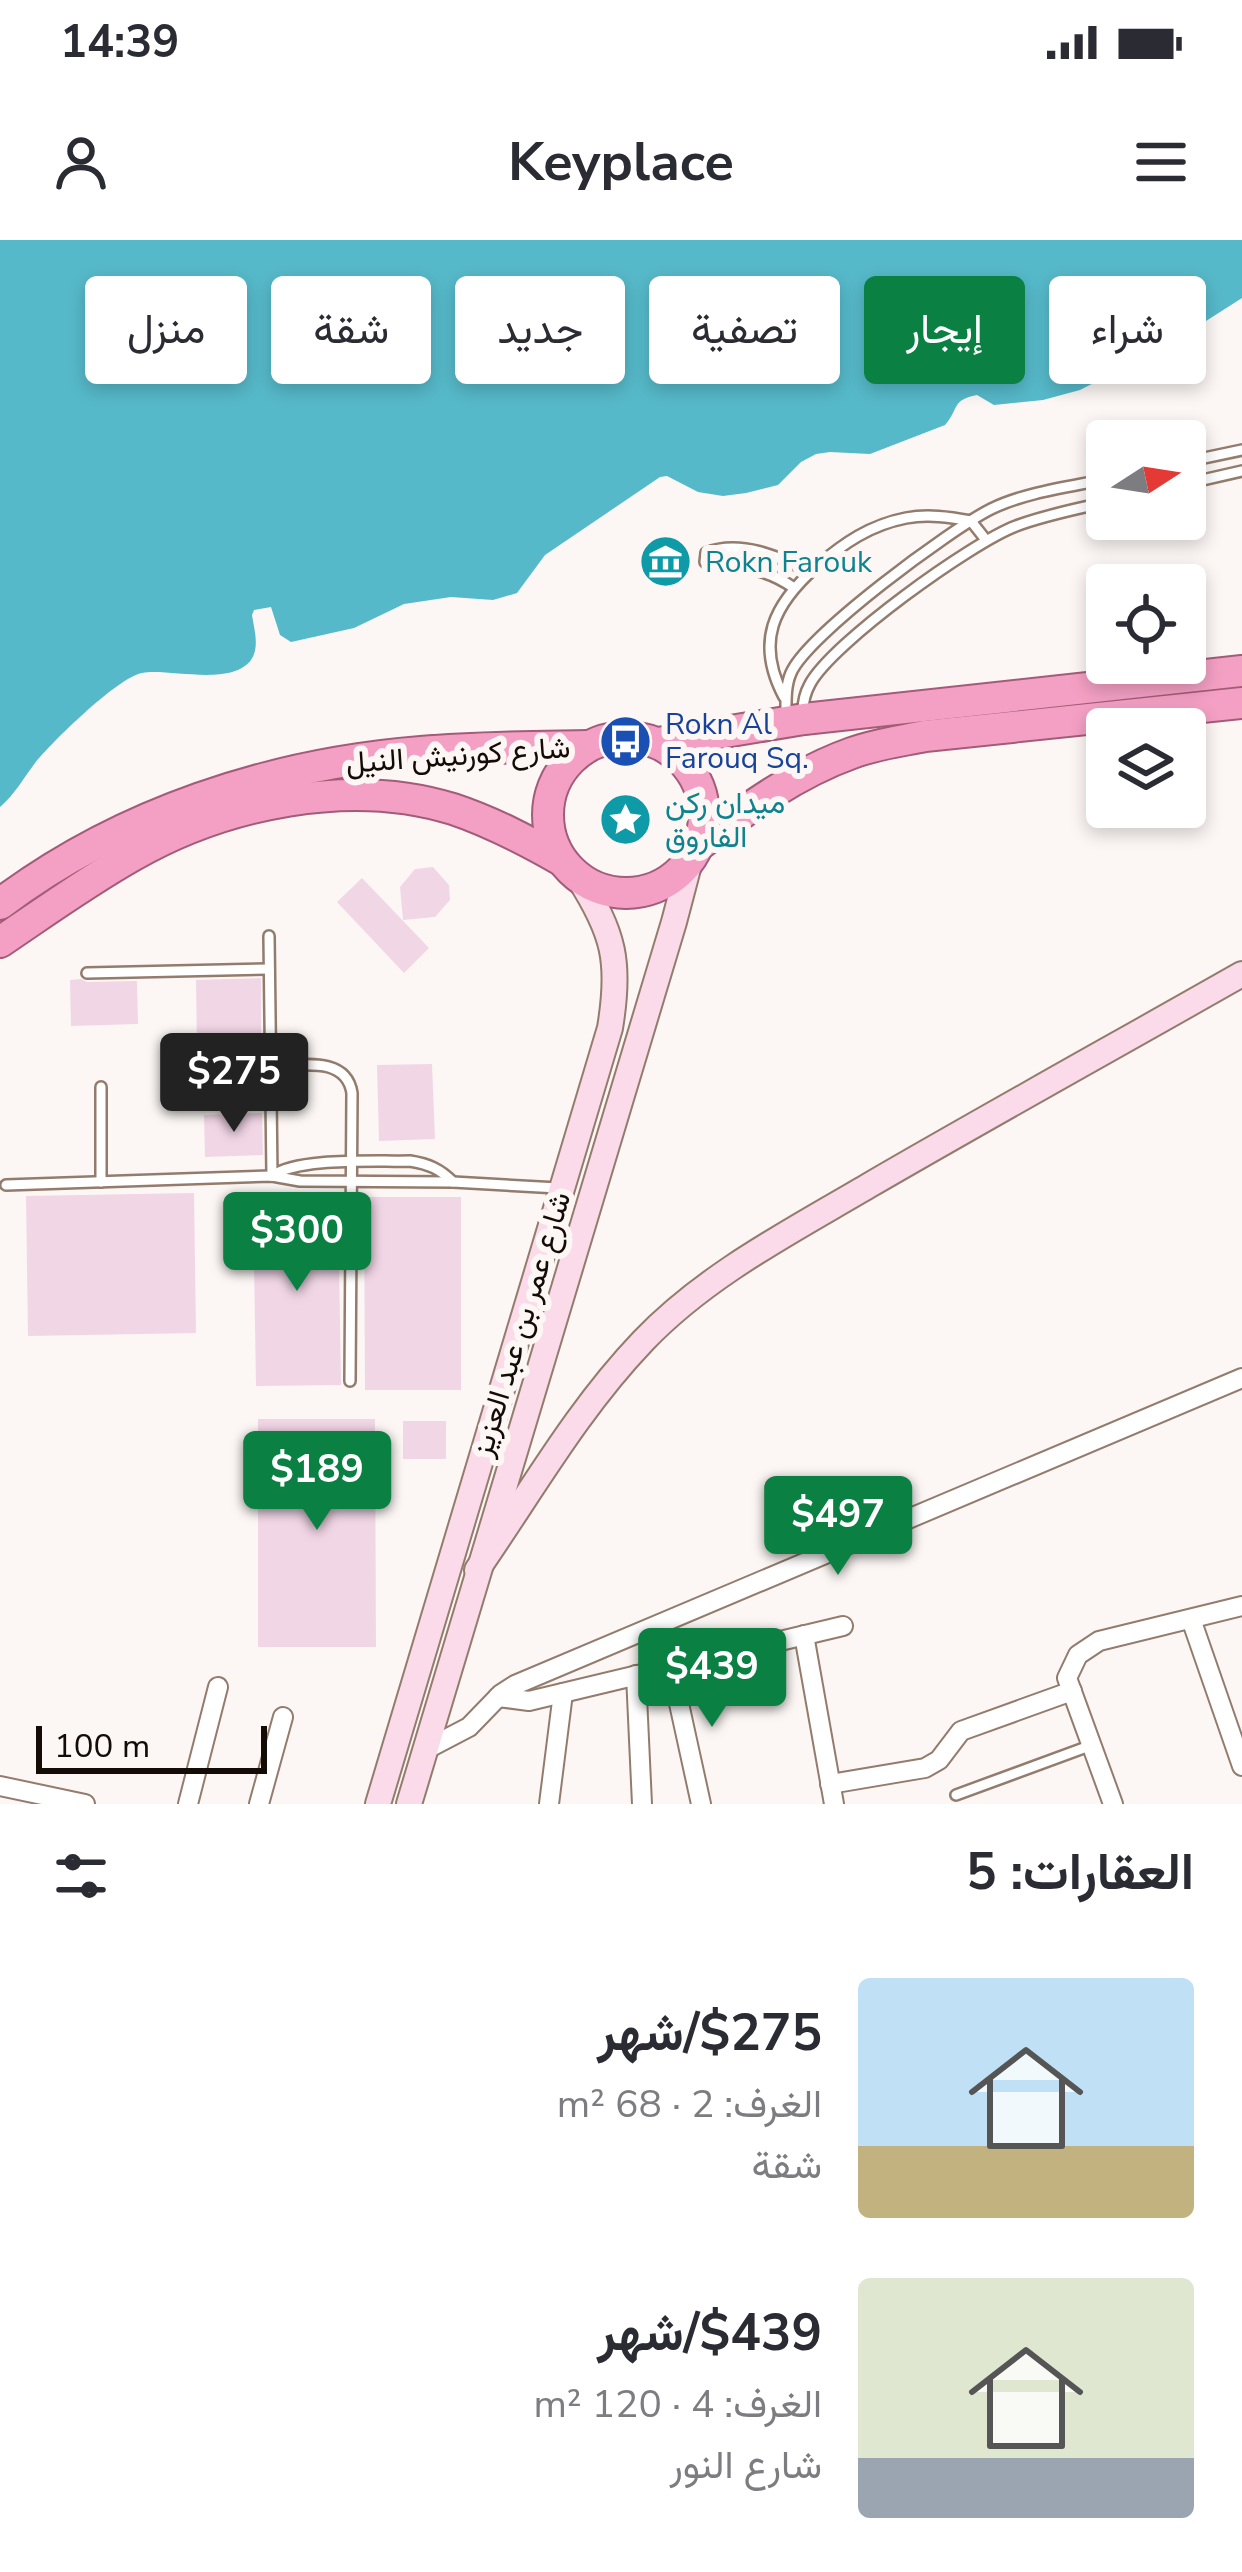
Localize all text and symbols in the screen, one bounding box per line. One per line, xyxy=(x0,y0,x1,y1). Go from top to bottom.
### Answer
text: 14:39 xyxy=(60,12,179,73)
text: Keyplace xyxy=(508,125,734,199)
icon: person xyxy=(48,129,114,195)
icon: menu xyxy=(1128,129,1194,195)
chip: منزل xyxy=(85,276,247,384)
chip: شقة xyxy=(271,276,431,384)
chip: جديد xyxy=(455,276,625,384)
chip: تصفية xyxy=(649,276,840,384)
chip: إيجار xyxy=(864,276,1025,384)
chip: شراء xyxy=(1049,276,1206,384)
north arrow xyxy=(1086,420,1206,540)
map controls xyxy=(1086,420,1206,828)
museum icon: Rokn Farouk xyxy=(638,534,694,590)
place label: Rokn Farouk xyxy=(705,542,873,583)
button: locate xyxy=(1086,564,1206,684)
place label: Rokn Al Farouq Sq. xyxy=(665,704,809,779)
button: layers xyxy=(1086,708,1206,828)
bus stop icon: Rokn Al Farouq Sq. xyxy=(598,713,654,769)
street label: شارع كورنيش النيل xyxy=(344,727,572,784)
place label: ميدان ركن الفاروق xyxy=(665,783,785,858)
place icon: ميدان ركن الفاروق xyxy=(598,792,654,848)
pin: $275 xyxy=(163,1033,305,1135)
text: $275 xyxy=(187,1045,281,1098)
street label: شارع عمر بن عبد العزيز xyxy=(461,1187,581,1462)
pin: $300 xyxy=(226,1192,368,1294)
text: $300 xyxy=(250,1204,344,1257)
pin: $189 xyxy=(246,1431,388,1533)
text: $189 xyxy=(270,1443,364,1496)
pin: $497 xyxy=(767,1476,909,1578)
text: $497 xyxy=(791,1488,885,1541)
pin: $439 xyxy=(641,1628,783,1730)
text: $439 xyxy=(665,1640,759,1693)
scale bar xyxy=(36,1720,267,1773)
text: 100 m xyxy=(54,1724,150,1769)
text: العقارات: 5 xyxy=(966,1837,1194,1907)
icon: filters xyxy=(48,1843,114,1909)
text: $275/شهر xyxy=(597,1998,822,2068)
icon: home xyxy=(954,2026,1098,2170)
text: الغرف: 2 · 68 m² xyxy=(557,2078,822,2131)
text: شقة xyxy=(752,2139,822,2192)
text: $439/شهر xyxy=(597,2298,822,2368)
icon: home xyxy=(954,2326,1098,2470)
text: الغرف: 4 · 120 m² xyxy=(533,2378,822,2431)
text: شارع النور xyxy=(669,2439,822,2492)

